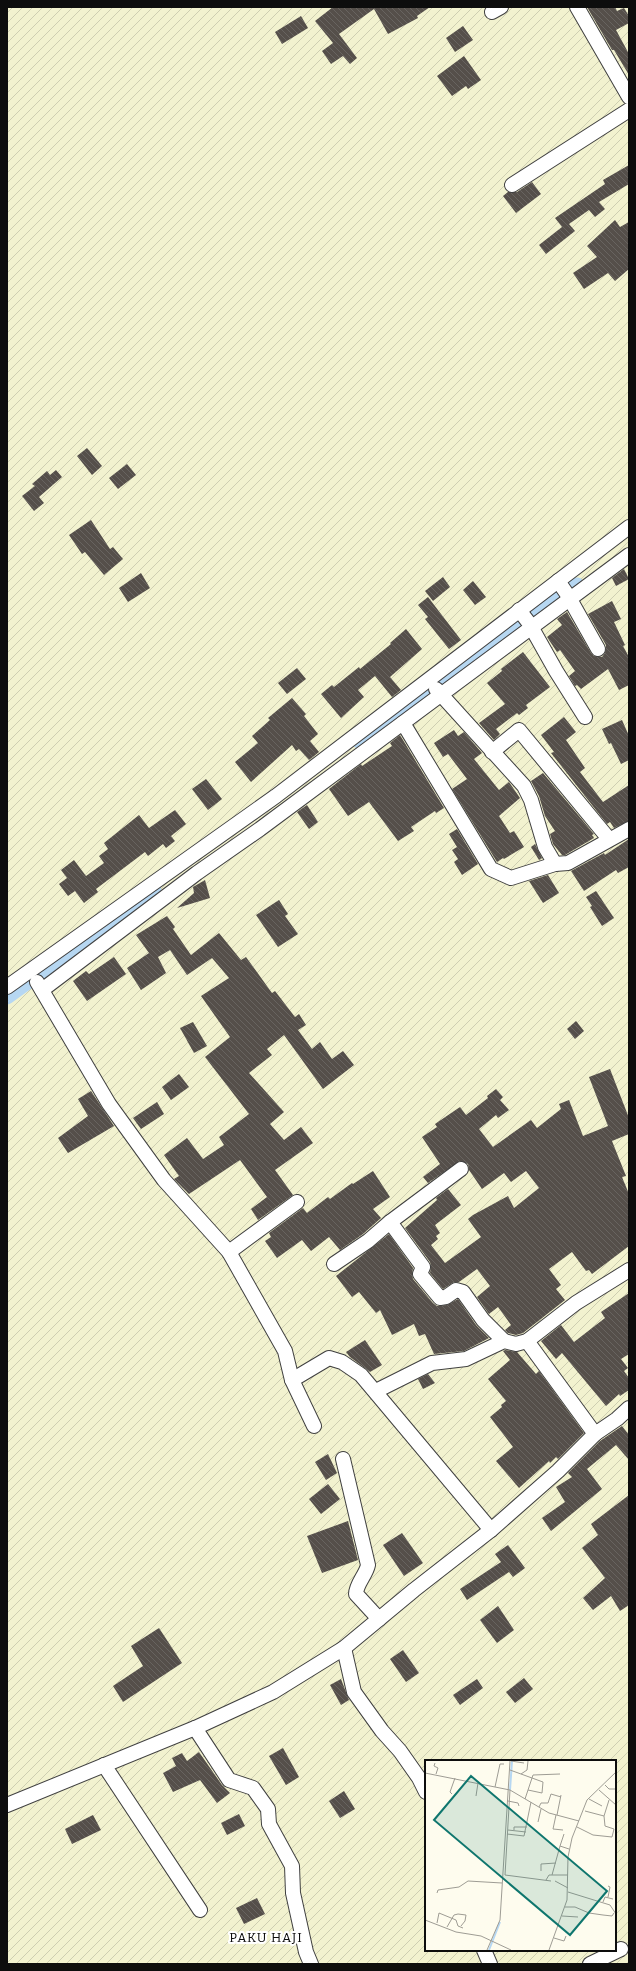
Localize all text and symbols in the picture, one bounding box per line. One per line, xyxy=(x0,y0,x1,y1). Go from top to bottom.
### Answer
inset map xyxy=(425,1760,616,1951)
district label: PAKU HAJI xyxy=(229,1930,303,1945)

